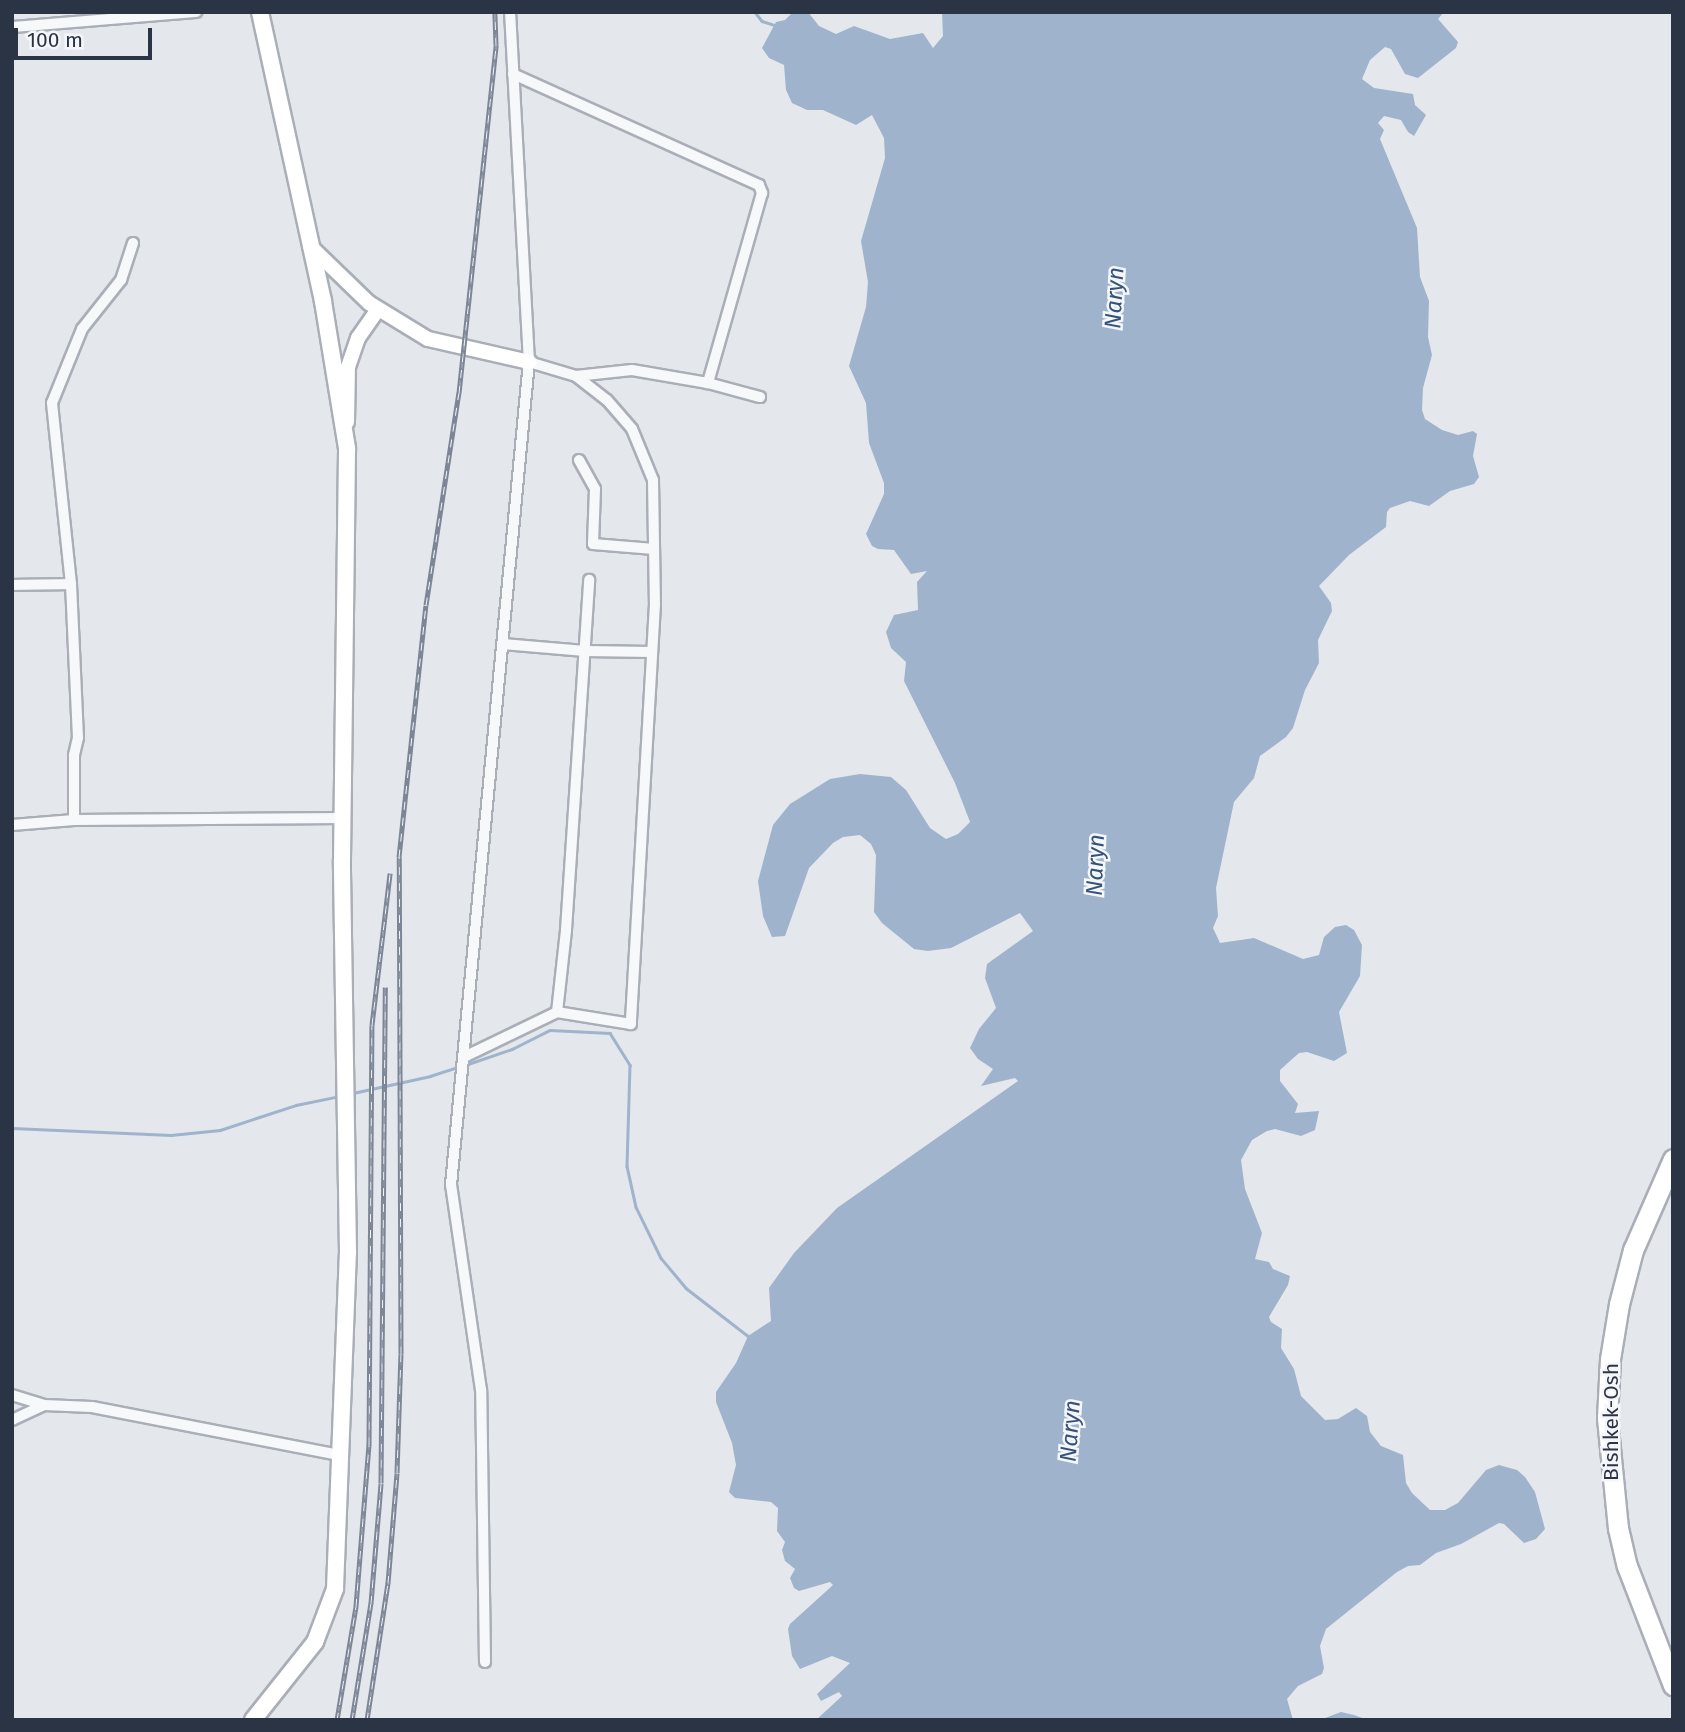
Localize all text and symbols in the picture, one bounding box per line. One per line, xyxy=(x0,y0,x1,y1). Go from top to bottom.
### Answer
scale bar xyxy=(18,14,156,58)
text: 100 m xyxy=(27,27,83,53)
water label: Naryn xyxy=(1099,266,1129,330)
water label: Naryn xyxy=(1080,834,1110,896)
street label: Bishkek-Osh xyxy=(1598,1363,1624,1481)
water label: Naryn xyxy=(1054,1399,1086,1463)

